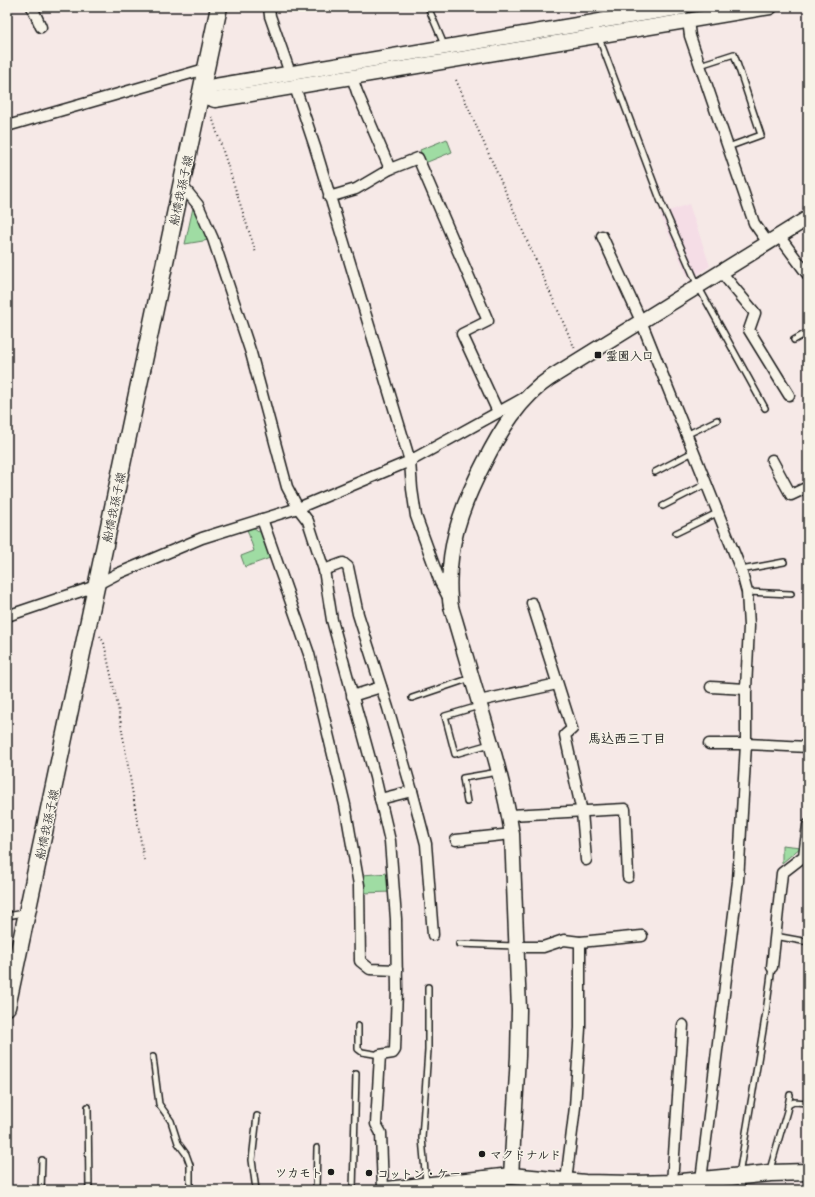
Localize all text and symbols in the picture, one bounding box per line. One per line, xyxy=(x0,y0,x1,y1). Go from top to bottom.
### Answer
street label: 船橋我孫子線 xyxy=(165,153,195,227)
place label: 霊園入口 xyxy=(606,347,654,363)
marker: 霊園入口 xyxy=(593,350,603,360)
street label: 船橋我孫子線 xyxy=(98,470,128,544)
district label: 馬込西三丁目 xyxy=(588,729,666,746)
street label: 船橋我孫子線 xyxy=(31,787,61,861)
place label: マクドナルド xyxy=(490,1146,562,1162)
marker: マクドナルド xyxy=(477,1149,487,1159)
place label: ツカモト xyxy=(275,1164,323,1180)
place label: コットン・ケー xyxy=(377,1165,461,1181)
marker: ツカモト xyxy=(326,1167,336,1177)
marker: コットン・ケー xyxy=(364,1168,374,1178)

